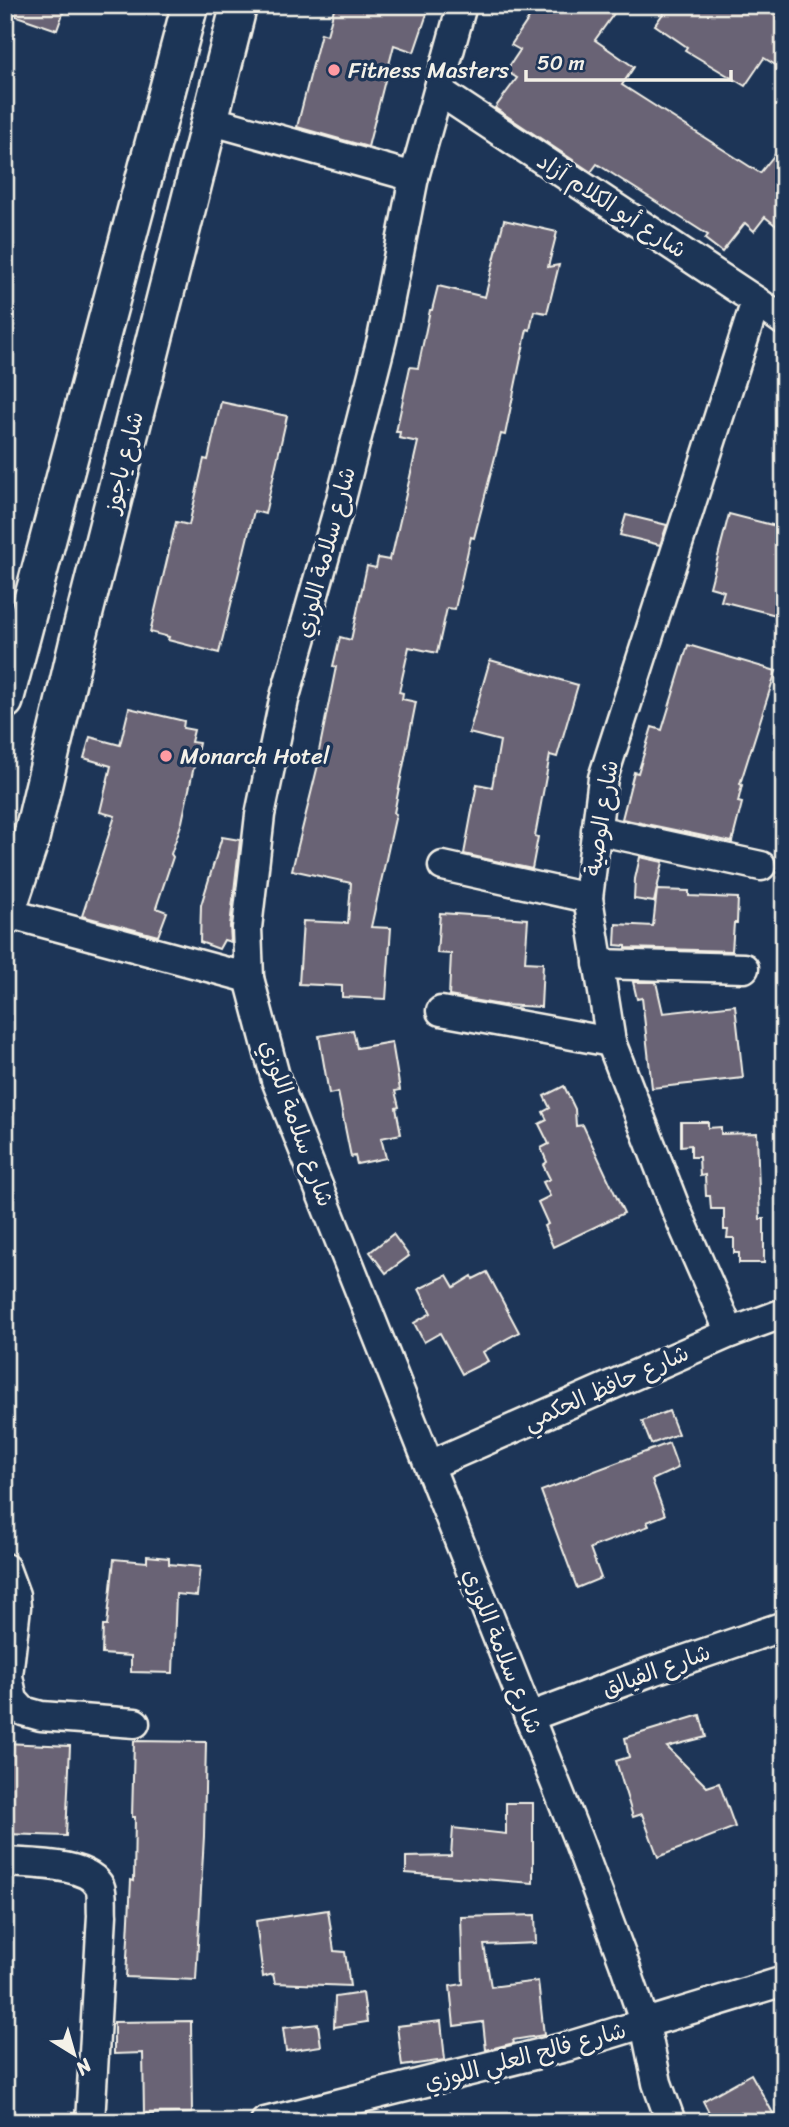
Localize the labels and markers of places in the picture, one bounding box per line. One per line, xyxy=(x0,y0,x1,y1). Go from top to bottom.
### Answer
place label: Fitness Masters xyxy=(348,50,510,91)
marker: Fitness Masters xyxy=(326,62,342,78)
place label: Monarch Hotel xyxy=(180,736,330,777)
marker: Monarch Hotel xyxy=(158,748,174,764)

